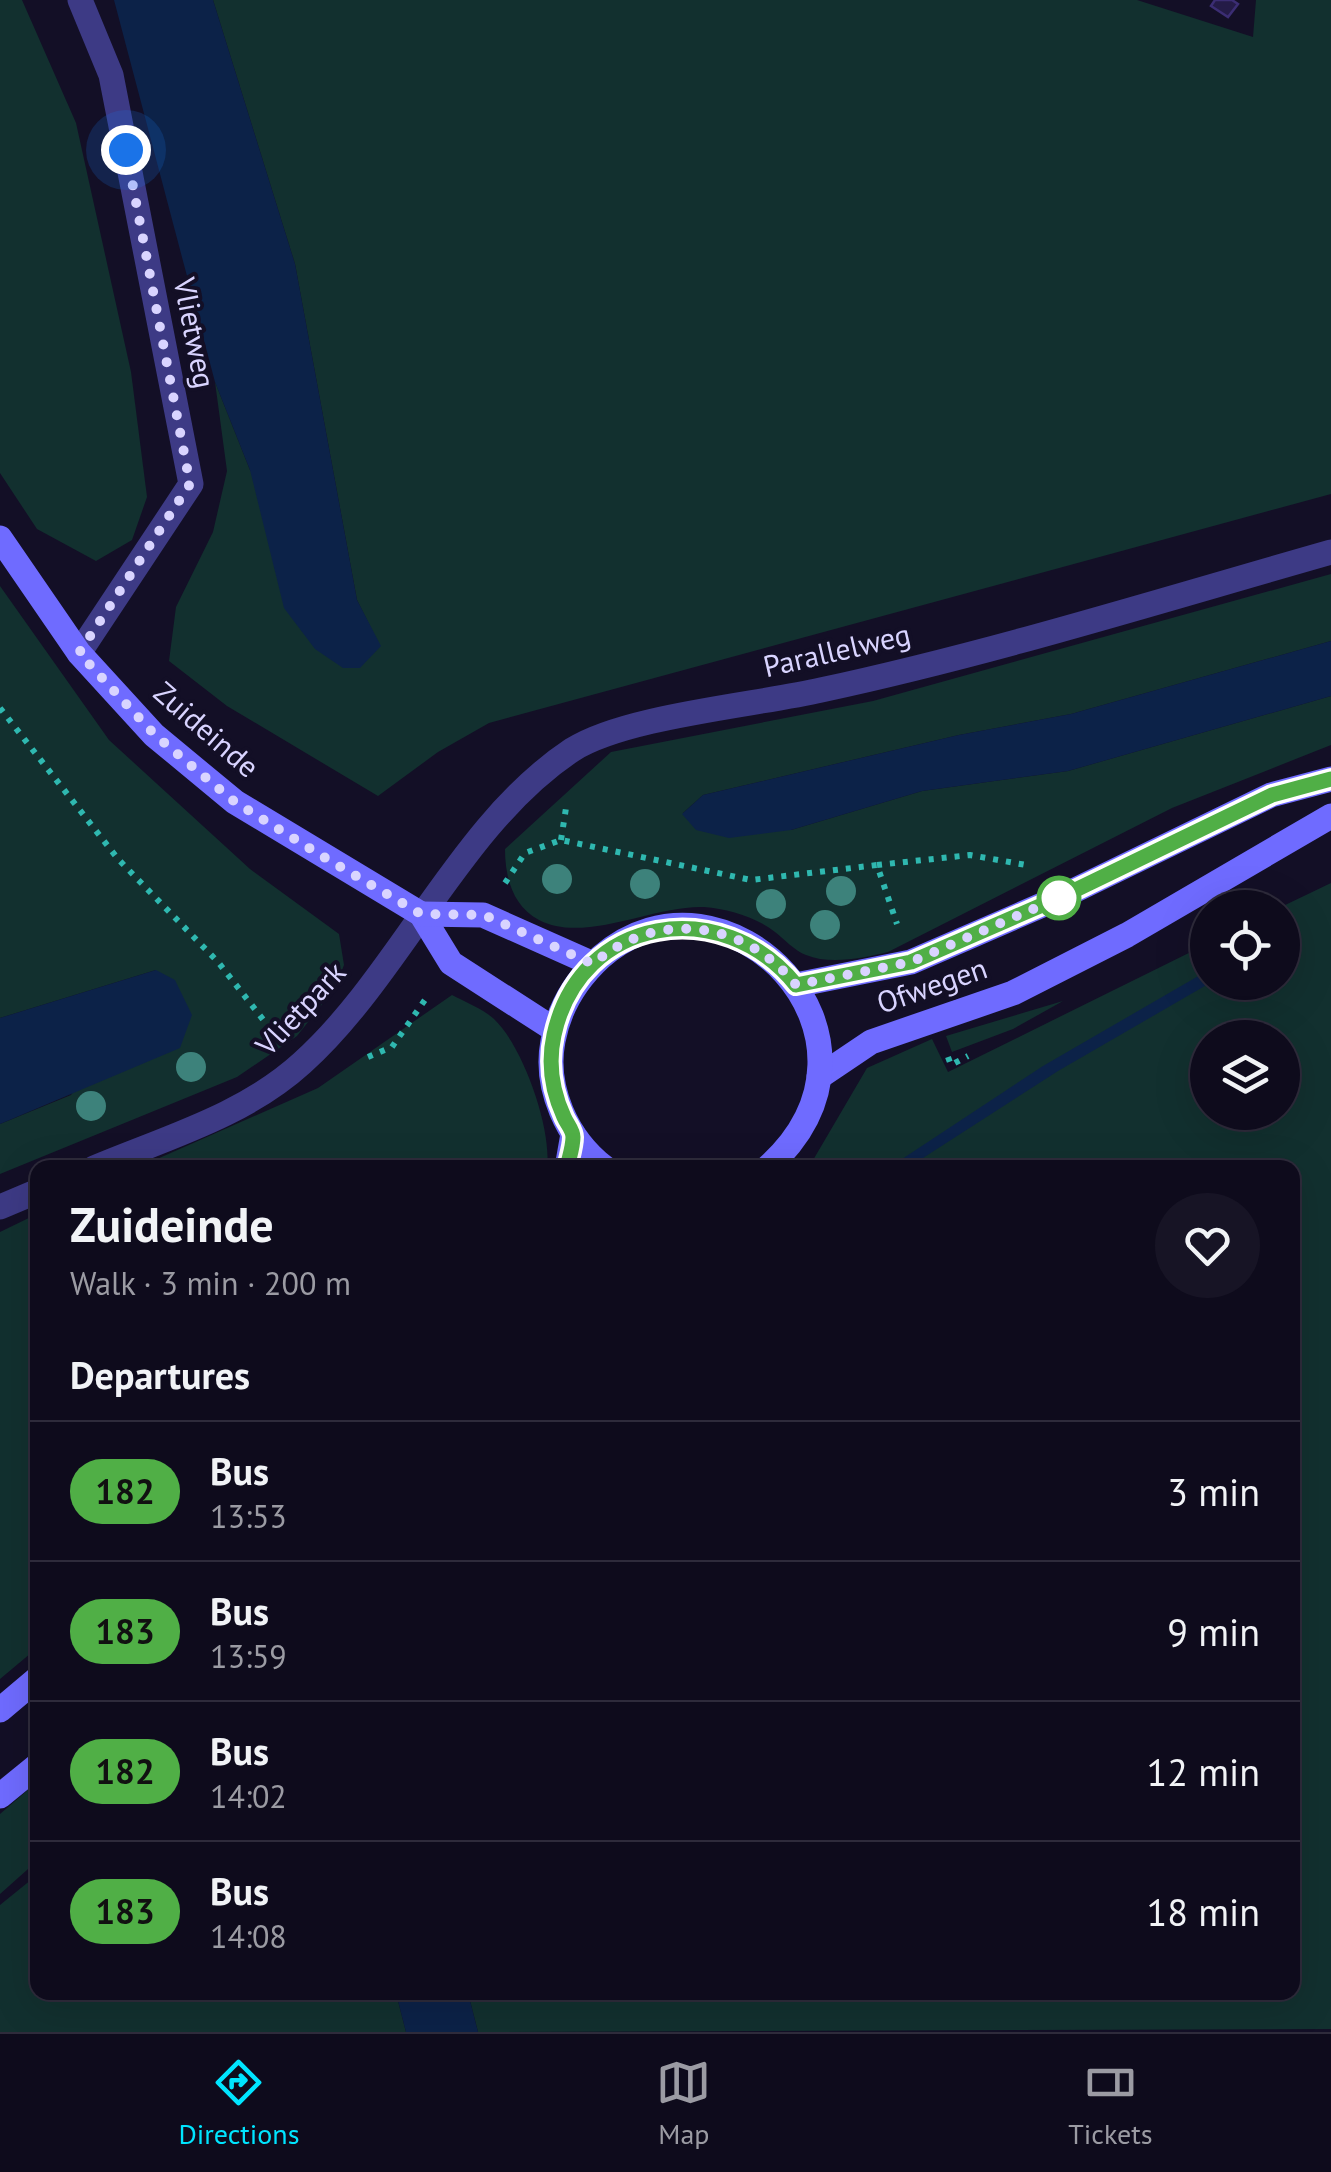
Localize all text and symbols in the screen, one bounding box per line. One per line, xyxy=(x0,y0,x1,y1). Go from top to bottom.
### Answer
your location xyxy=(101,125,151,175)
street label: Vlietweg xyxy=(165,273,225,391)
street label: Parallelweg xyxy=(759,614,914,685)
street label: Zuideinde xyxy=(146,672,268,785)
unlabelled marker xyxy=(1038,877,1080,919)
map controls xyxy=(1190,890,1300,1130)
button: locate xyxy=(1190,890,1300,1000)
street label: Ofwegen xyxy=(871,948,992,1022)
street label: Vlietpark xyxy=(246,952,354,1064)
button: layers xyxy=(1190,1020,1300,1130)
text: Zuideinde xyxy=(70,1193,274,1255)
button: heart xyxy=(1155,1193,1260,1298)
text: Walk · 3 min · 200 m xyxy=(70,1262,351,1304)
text: Departures xyxy=(70,1350,250,1399)
text: Bus xyxy=(210,1446,269,1495)
text: 3 min xyxy=(1167,1467,1260,1516)
text: 182 xyxy=(95,1468,155,1514)
text: 13:53 xyxy=(210,1495,287,1537)
text: Bus xyxy=(210,1586,269,1635)
text: 9 min xyxy=(1167,1607,1260,1656)
text: 183 xyxy=(95,1608,155,1654)
text: 13:59 xyxy=(210,1635,287,1677)
text: Bus xyxy=(210,1726,269,1775)
text: 12 min xyxy=(1147,1747,1260,1796)
text: 182 xyxy=(95,1748,155,1794)
text: 14:02 xyxy=(210,1775,287,1817)
text: Bus xyxy=(210,1866,269,1915)
text: 18 min xyxy=(1147,1887,1260,1936)
text: 183 xyxy=(95,1888,155,1934)
text: 14:08 xyxy=(210,1915,287,1957)
tab: Directions xyxy=(178,2055,299,2152)
tab: Map xyxy=(656,2055,711,2152)
tab: Tickets xyxy=(1068,2055,1153,2152)

